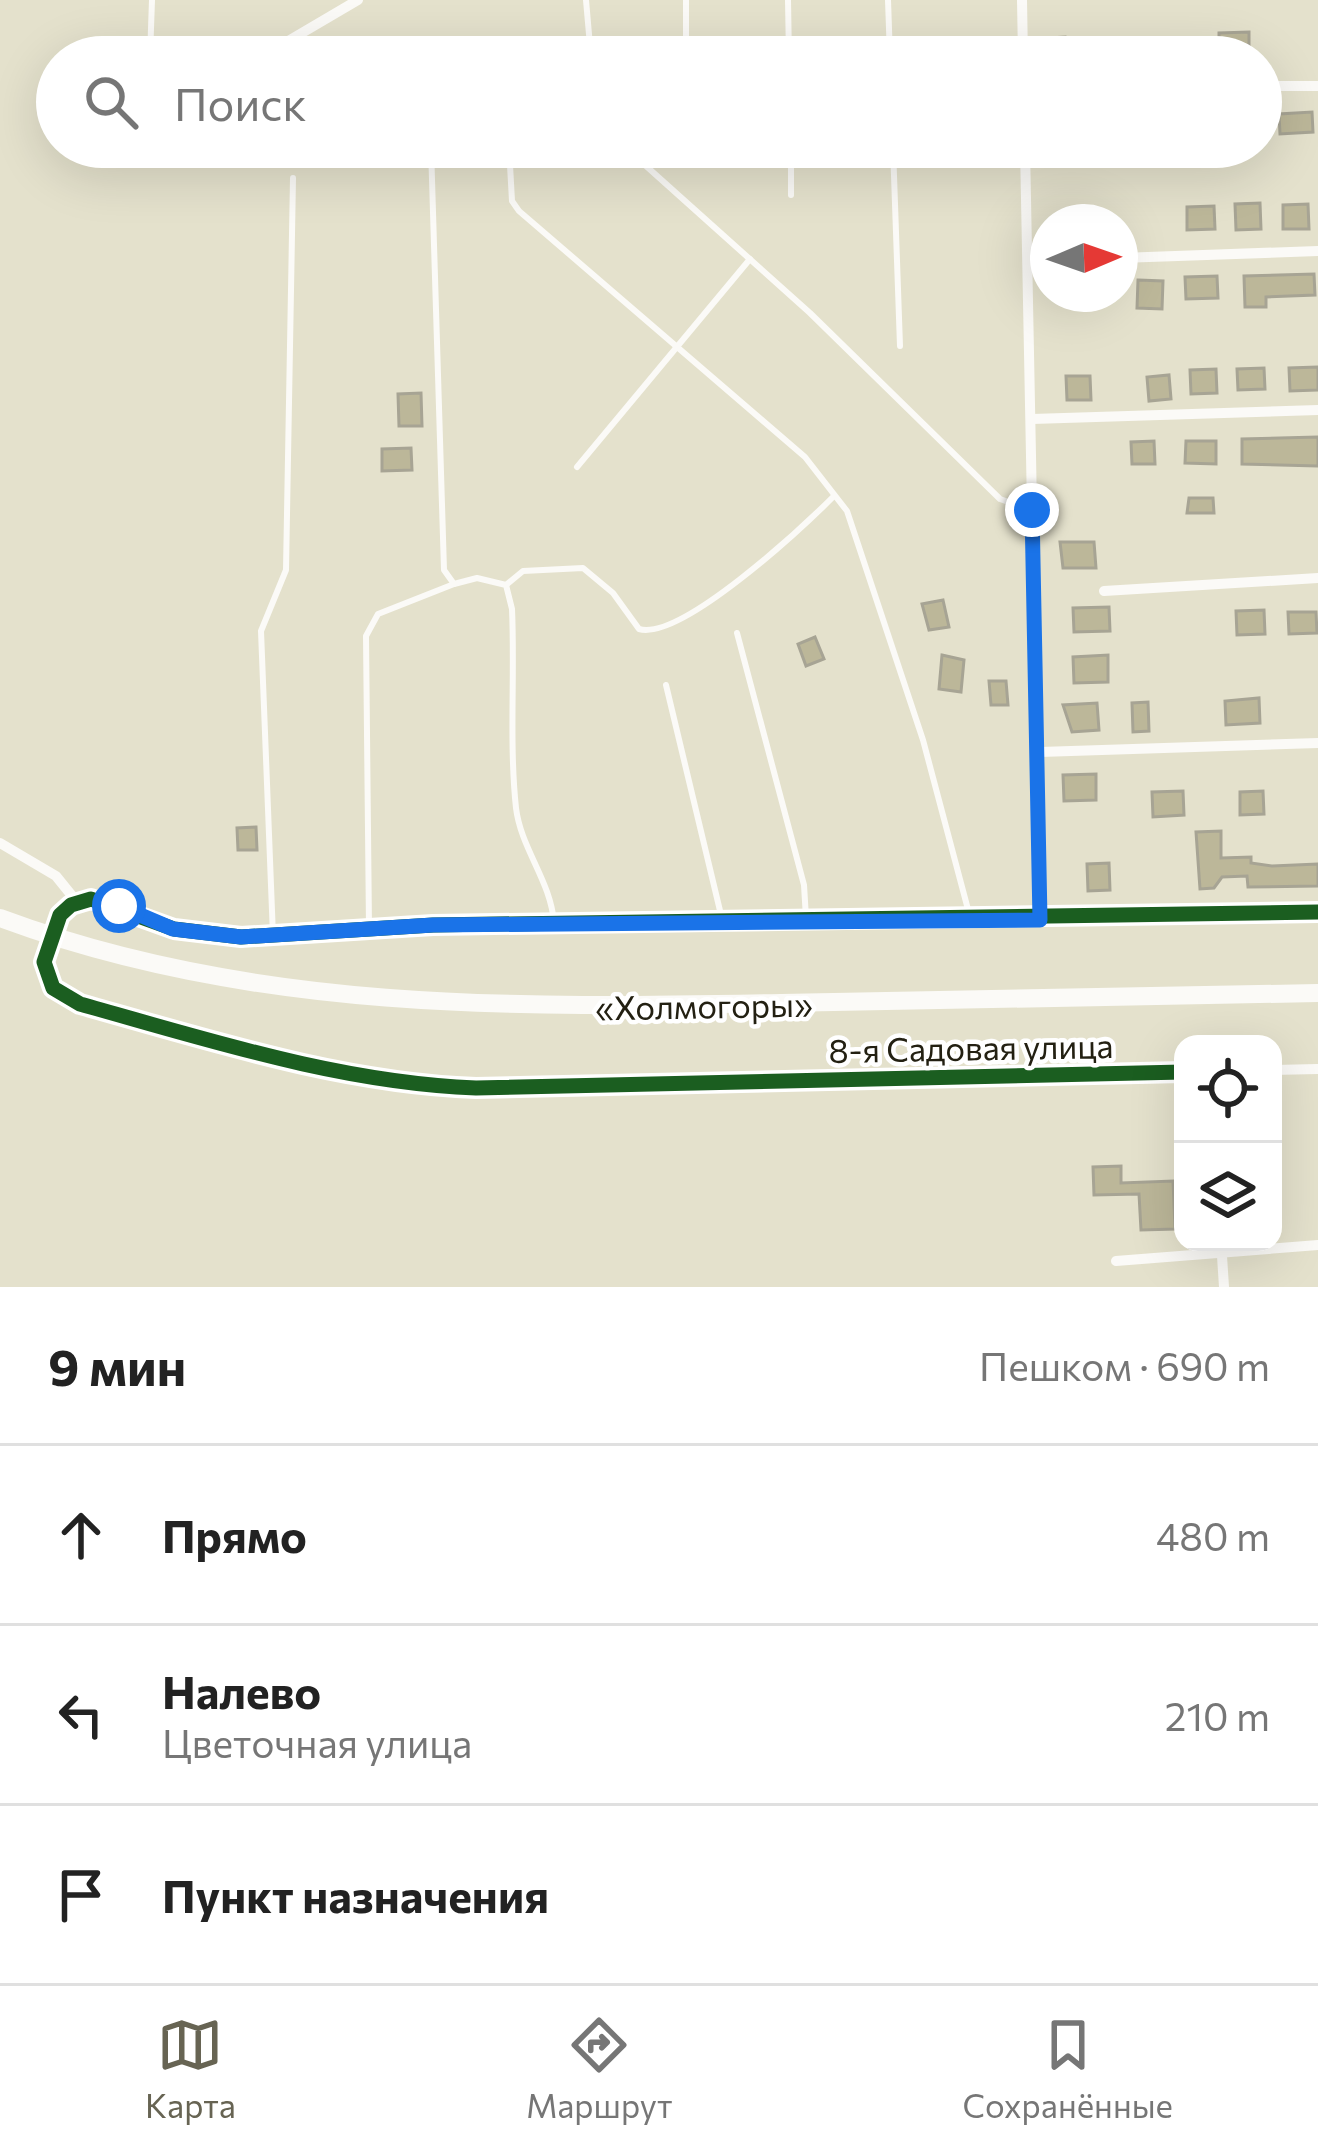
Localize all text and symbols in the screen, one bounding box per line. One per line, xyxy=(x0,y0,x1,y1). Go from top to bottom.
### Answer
search box xyxy=(36,36,1282,168)
icon: search xyxy=(78,69,144,135)
text: Поиск xyxy=(174,75,307,130)
north arrow xyxy=(1030,204,1138,312)
route end xyxy=(1005,483,1059,537)
route start xyxy=(92,879,146,933)
street label: «Холмогоры» xyxy=(595,983,813,1027)
street label: 8-я Садовая улица xyxy=(828,1024,1114,1070)
map controls xyxy=(1174,1035,1282,1251)
button: locate xyxy=(1174,1035,1282,1143)
button: layers xyxy=(1174,1143,1282,1251)
text: 9 мин xyxy=(48,1334,186,1397)
text: Пешком · 690 m xyxy=(979,1341,1270,1389)
icon: ahead xyxy=(48,1502,114,1568)
text: Прямо xyxy=(162,1507,307,1562)
text: 480 m xyxy=(1156,1511,1270,1559)
text: Налево xyxy=(162,1663,321,1718)
icon: left xyxy=(48,1682,114,1748)
text: 210 m xyxy=(1165,1691,1270,1739)
text: Цветочная улица xyxy=(162,1718,472,1766)
icon: arrive xyxy=(48,1862,114,1928)
text: Пункт назначения xyxy=(162,1867,549,1922)
tab: Карта xyxy=(145,2012,236,2125)
tab: Маршрут xyxy=(526,2012,672,2125)
tab: Сохранённые xyxy=(962,2012,1173,2125)

